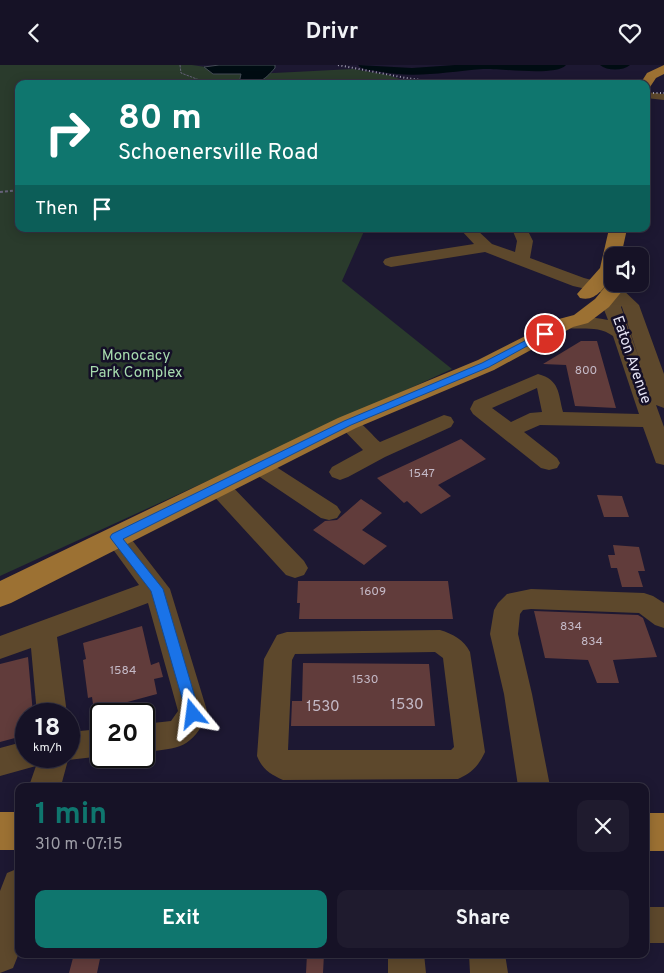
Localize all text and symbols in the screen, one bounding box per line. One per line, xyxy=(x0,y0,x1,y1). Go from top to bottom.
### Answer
icon: back xyxy=(20,19,48,47)
text: Drivr xyxy=(306,19,358,46)
icon: heart xyxy=(616,19,644,47)
text: 80 m xyxy=(118,97,202,141)
icon: right xyxy=(35,100,100,165)
text: Schoenersville Road xyxy=(118,140,319,167)
icon: arrive xyxy=(88,195,116,223)
text: Then xyxy=(35,197,78,221)
map controls xyxy=(604,247,649,292)
button: sound xyxy=(604,247,649,292)
pin xyxy=(524,313,566,355)
street label: Eaton Avenue xyxy=(607,313,655,407)
icon: arrive xyxy=(531,320,559,348)
park label: Monocacy Park Complex xyxy=(89,347,183,383)
house number: 800 xyxy=(575,363,597,379)
house number: 1547 xyxy=(409,466,435,482)
house number: 1609 xyxy=(360,584,386,600)
house number: 834 xyxy=(560,619,582,635)
house number: 834 xyxy=(581,634,603,650)
house number: 1584 xyxy=(110,663,136,679)
house number: 1530 xyxy=(352,672,378,688)
position arrow xyxy=(166,687,218,739)
house number: 1530 xyxy=(390,696,424,715)
house number: 1530 xyxy=(306,698,340,717)
speed limit sign: 20 xyxy=(90,703,155,768)
text: 18 xyxy=(35,713,60,745)
text: km/h xyxy=(33,740,62,756)
text: 1 min xyxy=(35,797,107,834)
button: close xyxy=(577,800,629,852)
text: 310 m · 07:15 xyxy=(35,835,123,855)
button: Exit xyxy=(35,890,327,948)
button: Share xyxy=(337,890,629,948)

